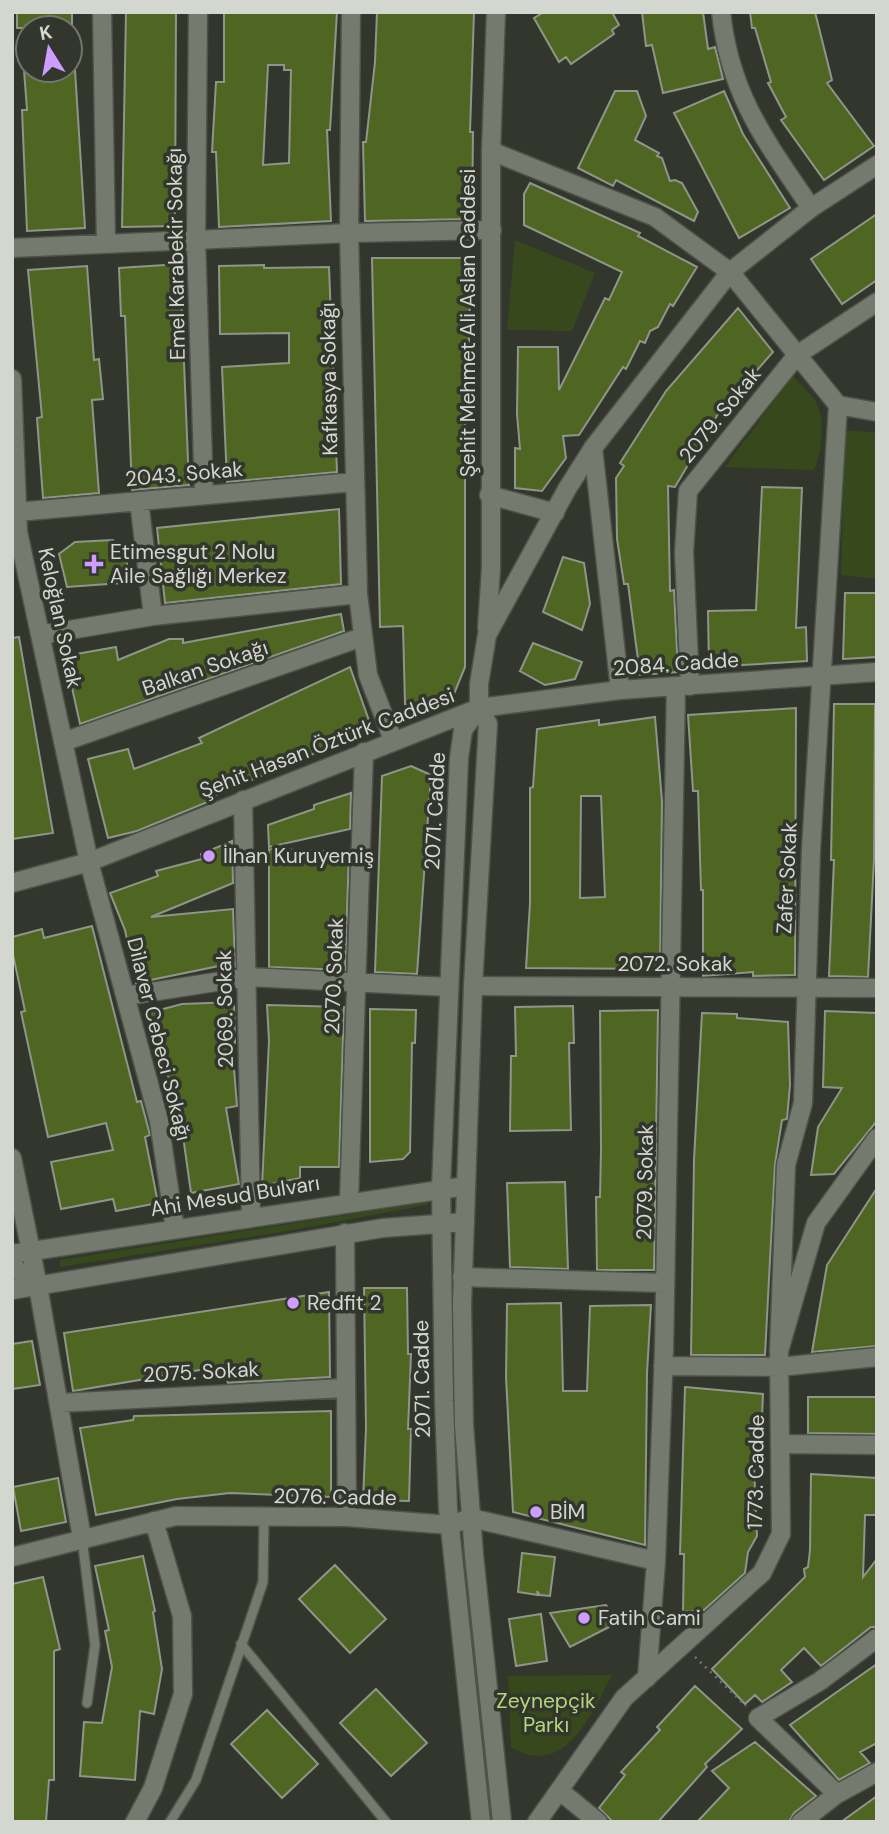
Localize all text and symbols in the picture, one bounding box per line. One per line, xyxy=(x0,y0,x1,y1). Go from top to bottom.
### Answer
north arrow xyxy=(14,14,84,84)
text: K xyxy=(37,19,54,46)
street label: Emel Karabekir Sokağı xyxy=(160,148,192,360)
street label: Şehit Mehmet Ali Aslan Caddesi xyxy=(454,169,482,477)
street label: Kafkasya Sokağı xyxy=(314,302,344,456)
street label: 2079. Sokak xyxy=(673,361,768,469)
street label: 2043. Sokak xyxy=(124,455,245,493)
place label: Etimesgut 2 Nolu Aile Sağlığı Merkez xyxy=(110,538,287,590)
street label: Keloğlan Sokak xyxy=(31,545,89,691)
marker: Etimesgut 2 Nolu Aile Sağlığı Merkez xyxy=(84,554,104,574)
street label: Balkan Sokağı xyxy=(138,633,272,703)
street label: 2084. Cadde xyxy=(612,646,740,682)
street label: Şehit Hasan Öztürk Caddesi xyxy=(196,681,458,805)
street label: 2071. Cadde xyxy=(418,751,452,871)
street label: Zafer Sokak xyxy=(770,821,804,935)
place label: İlhan Kuruyemiş xyxy=(223,842,374,870)
marker: İlhan Kuruyemiş xyxy=(201,848,217,864)
street label: 2070. Sokak xyxy=(318,916,350,1035)
street label: Dilaver Cebeci Sokağı xyxy=(120,934,198,1144)
street label: 2069. Sokak xyxy=(210,949,240,1068)
street label: 2072. Sokak xyxy=(617,950,733,978)
street label: 2079. Sokak xyxy=(630,1123,660,1240)
street label: Ahi Mesud Bulvarı xyxy=(148,1169,322,1223)
place label: Redfit 2 xyxy=(307,1289,382,1317)
marker: Redfit 2 xyxy=(285,1295,301,1311)
street label: 2071. Cadde xyxy=(407,1320,437,1438)
street label: 2075. Sokak xyxy=(142,1355,260,1389)
street label: 1773. Cadde xyxy=(741,1414,771,1530)
street label: 2076. Cadde xyxy=(273,1482,397,1512)
place label: BİM xyxy=(550,1498,585,1526)
marker: BİM xyxy=(528,1504,544,1520)
place label: Fatih Cami xyxy=(598,1604,701,1632)
marker: Fatih Cami xyxy=(576,1610,592,1626)
park label: Zeynepçik Parkı xyxy=(496,1687,596,1739)

